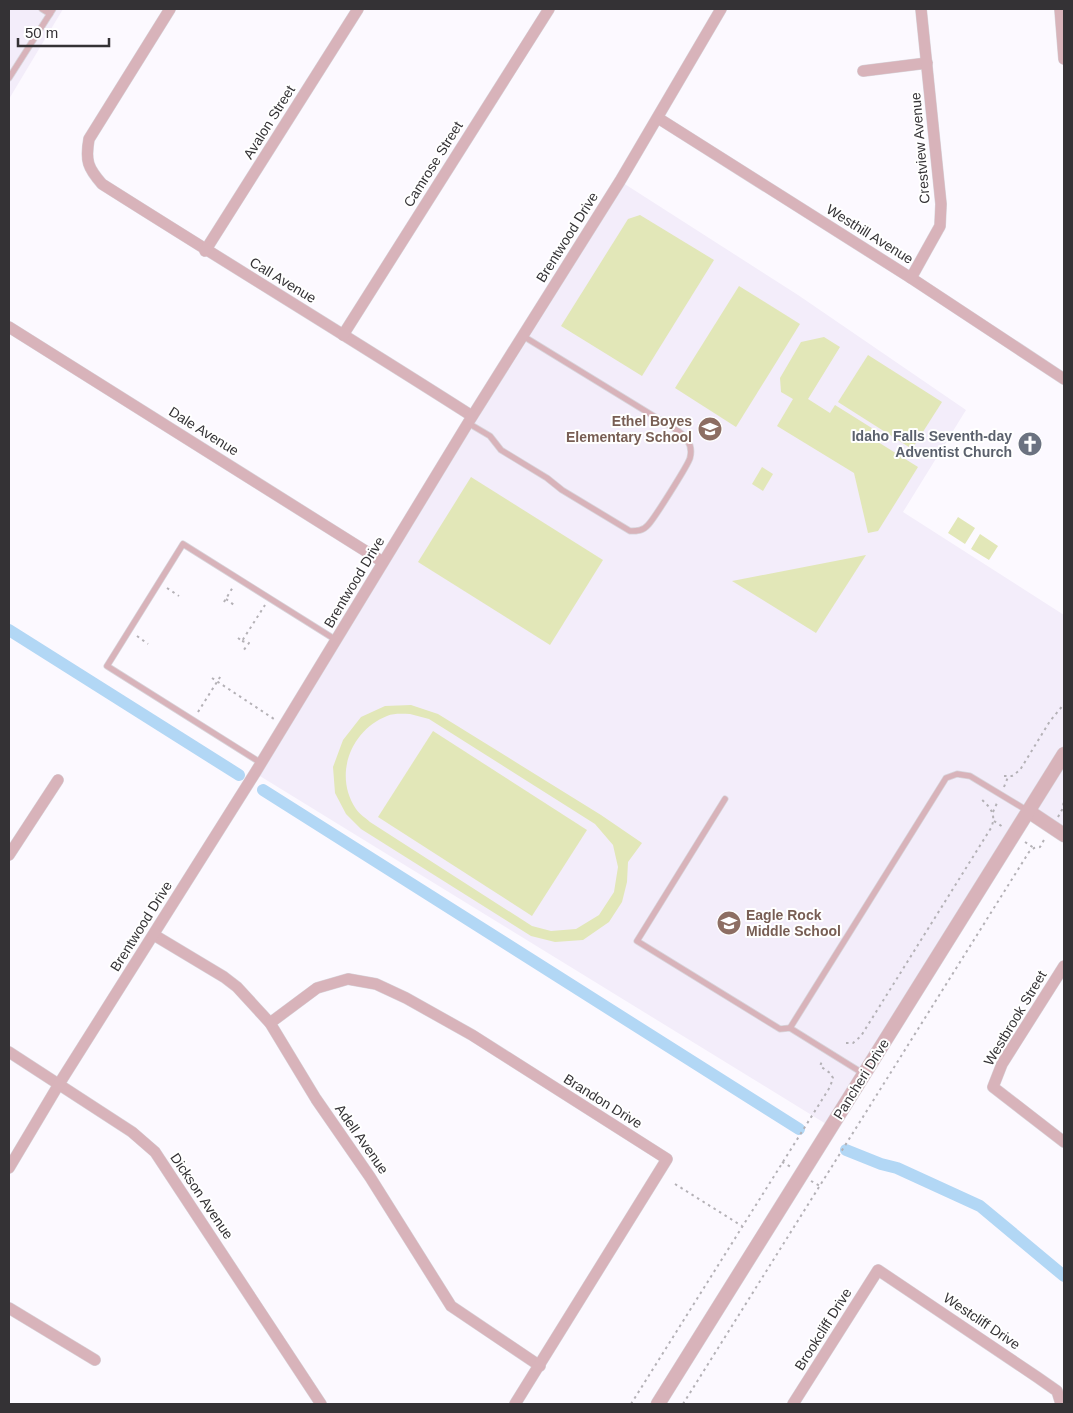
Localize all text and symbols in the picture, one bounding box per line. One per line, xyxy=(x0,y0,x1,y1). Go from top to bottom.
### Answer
scale bar xyxy=(18,15,109,47)
text: 50 m xyxy=(25,24,58,41)
street label: Avalon Street xyxy=(240,82,298,162)
street label: Crestview Avenue xyxy=(907,91,933,204)
street label: Camrose Street xyxy=(400,118,466,210)
street label: Brentwood Drive xyxy=(533,189,601,285)
street label: Westhill Avenue xyxy=(824,201,916,267)
street label: Call Avenue xyxy=(247,254,319,306)
street label: Dale Avenue xyxy=(166,403,242,459)
place label: Ethel Boyes Elementary School xyxy=(566,413,692,445)
school or university icon: Ethel Boyes Elementary School xyxy=(697,416,723,442)
place label: Idaho Falls Seventh-day Adventist Church xyxy=(852,428,1012,460)
church icon: Idaho Falls Seventh-day Adventist Church xyxy=(1017,431,1043,457)
street label: Brentwood Drive xyxy=(320,533,388,630)
street label: Brentwood Drive xyxy=(107,878,175,974)
place label: Eagle Rock Middle School xyxy=(746,907,841,939)
school or university icon: Eagle Rock Middle School xyxy=(716,910,742,936)
street label: Westbrook Street xyxy=(980,968,1050,1068)
street label: Pancheri Drive xyxy=(830,1036,892,1122)
street label: Brandon Drive xyxy=(561,1071,645,1132)
street label: Adell Avenue xyxy=(332,1101,392,1177)
street label: Dickson Avenue xyxy=(167,1150,237,1242)
street label: Brookcliff Drive xyxy=(791,1285,855,1373)
street label: Westcliff Drive xyxy=(941,1289,1024,1353)

